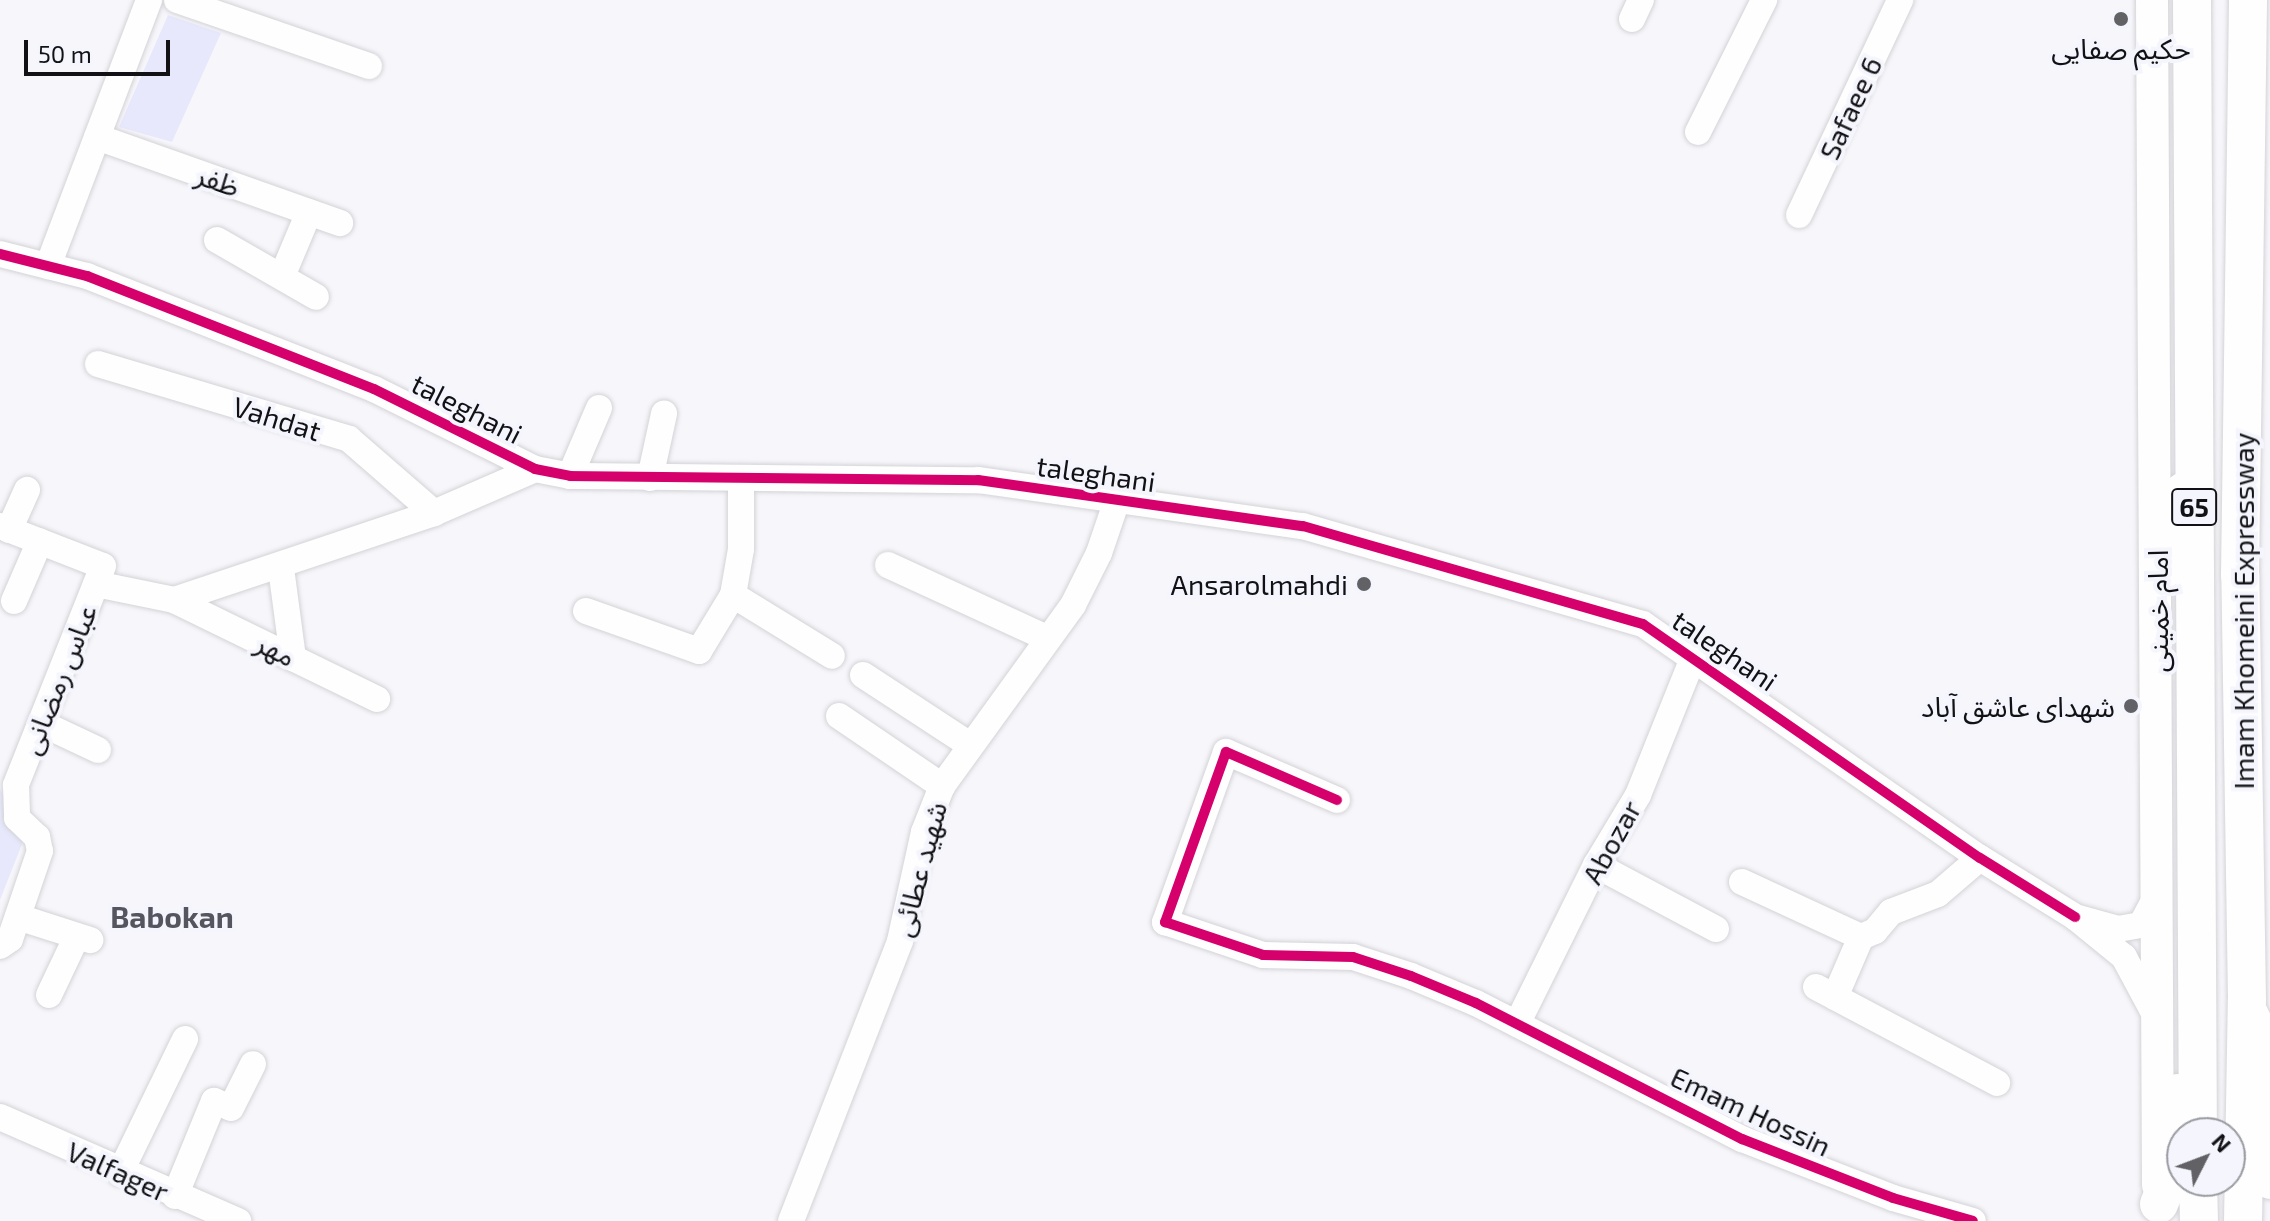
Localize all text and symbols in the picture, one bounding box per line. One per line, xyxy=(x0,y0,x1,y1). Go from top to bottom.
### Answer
marker: حکیم صفایی xyxy=(2112,10,2130,28)
scale bar xyxy=(28,24,174,74)
place label: حکیم صفایی xyxy=(2051,31,2191,65)
text: 50 m xyxy=(38,39,92,68)
street label: Safaee 6 xyxy=(1812,51,1888,165)
street label: ظفر xyxy=(192,157,244,203)
street label: taleghani xyxy=(406,366,528,450)
street label: Vahdat xyxy=(229,389,325,447)
street label: Imam Khomeini Expressway xyxy=(2226,433,2260,789)
street label: taleghani xyxy=(1034,448,1158,498)
road number: 65 xyxy=(2170,485,2218,529)
street label: امام خمینی xyxy=(2140,550,2174,672)
place label: Ansarolmahdi xyxy=(1170,567,1348,601)
marker: Ansarolmahdi xyxy=(1355,575,1373,593)
street label: عباس رمضانی xyxy=(13,599,103,759)
street label: taleghani xyxy=(1666,603,1784,697)
street label: مهر xyxy=(251,625,301,673)
place label: شهدای عاشق آباد xyxy=(1921,689,2115,723)
marker: شهدای عاشق آباد xyxy=(2122,697,2140,715)
street label: Abozar xyxy=(1574,794,1648,890)
street label: شهید عطائی xyxy=(885,798,953,940)
district label: Babokan xyxy=(110,898,234,934)
street label: Emam Hossin xyxy=(1666,1059,1836,1163)
north arrow xyxy=(2166,1117,2246,1197)
text: N xyxy=(2207,1128,2237,1157)
street label: Valfager xyxy=(62,1134,174,1208)

